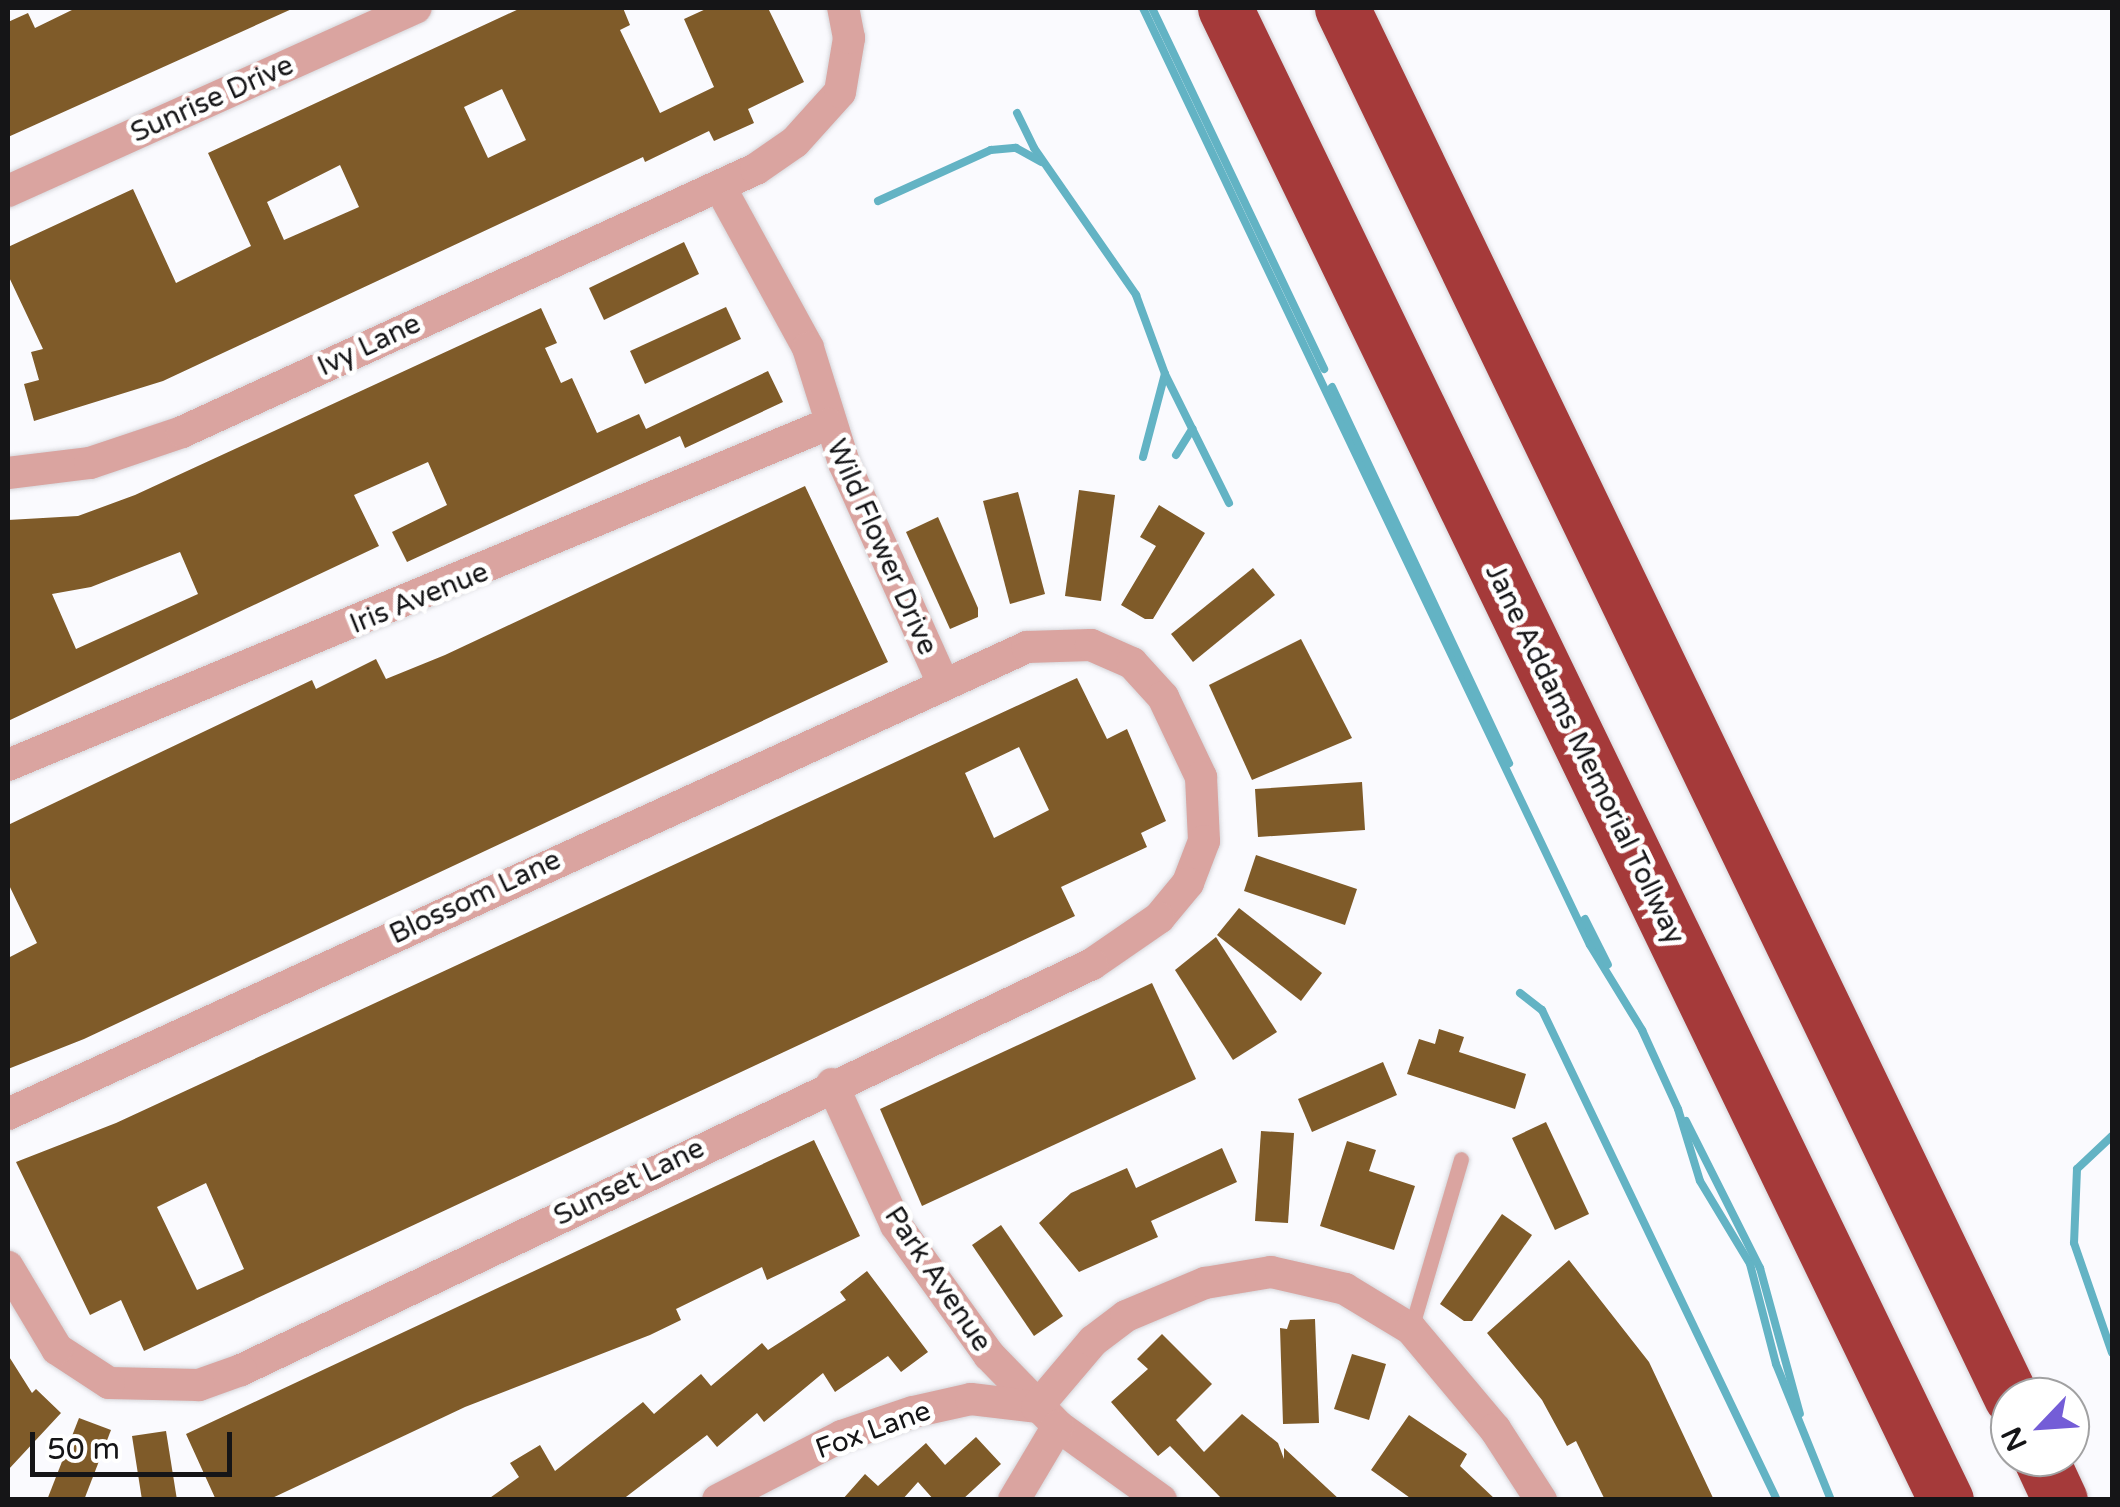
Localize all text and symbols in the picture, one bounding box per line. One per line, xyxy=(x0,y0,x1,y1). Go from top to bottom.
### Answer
street label: Sunrise Drive xyxy=(126,48,298,150)
street label: Ivy Lane xyxy=(312,307,426,383)
street label: Wild Flower Drive xyxy=(819,434,945,660)
street label: Iris Avenue xyxy=(345,555,493,641)
street label: Jane Addams Memorial Tollway xyxy=(1478,558,1692,950)
street label: Blossom Lane xyxy=(384,843,566,951)
street label: Sunset Lane xyxy=(548,1131,710,1233)
street label: Park Avenue xyxy=(877,1200,999,1358)
north arrow xyxy=(1990,1377,2090,1477)
street label: Fox Lane xyxy=(811,1394,935,1466)
scale bar xyxy=(35,1412,238,1474)
text: N xyxy=(1994,1421,2035,1456)
text: 50 m xyxy=(47,1431,120,1468)

